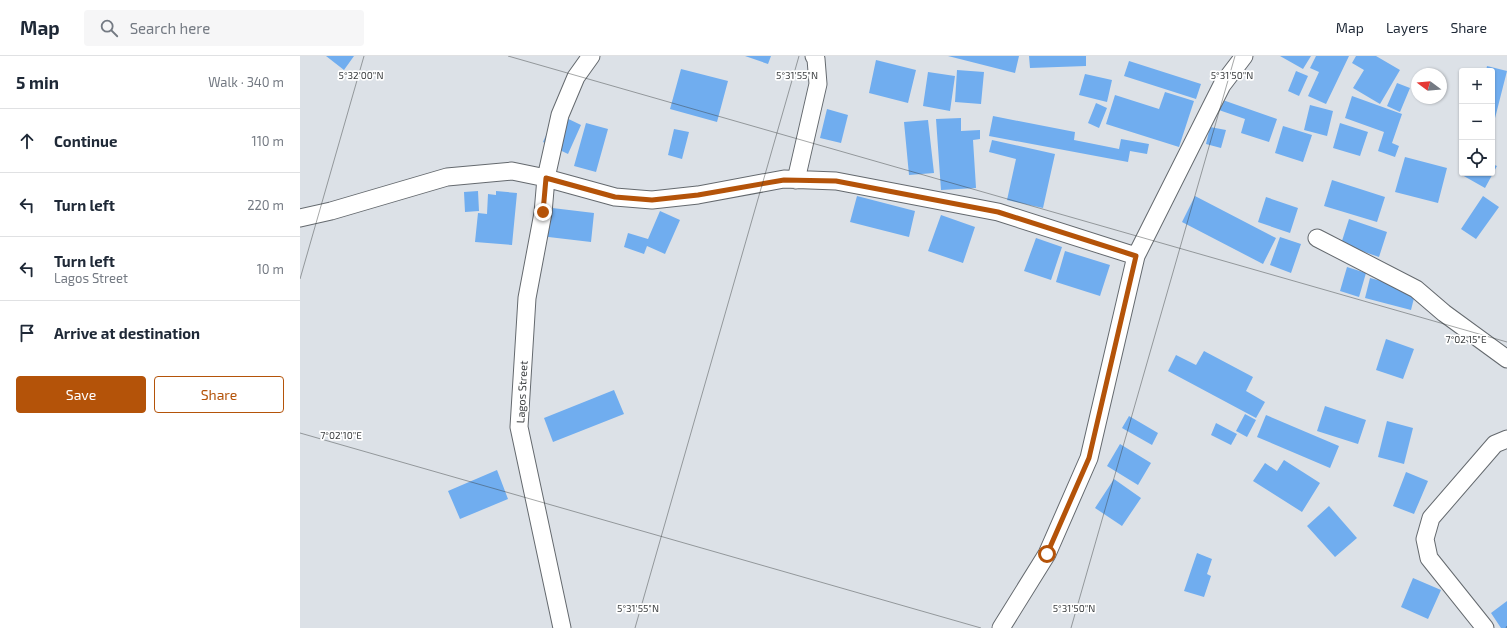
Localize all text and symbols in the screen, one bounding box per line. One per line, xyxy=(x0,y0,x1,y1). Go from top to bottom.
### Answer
search box xyxy=(84,10,364,46)
text: Map xyxy=(20,16,60,39)
icon: search xyxy=(98,17,120,39)
text: Search here xyxy=(130,19,210,37)
text: Map xyxy=(1336,19,1364,36)
text: Layers xyxy=(1386,19,1428,36)
text: Share xyxy=(1450,19,1487,36)
north arrow xyxy=(1411,68,1447,104)
map controls xyxy=(1459,68,1495,176)
button: + xyxy=(1459,68,1495,104)
text: 5°32'00"N xyxy=(339,69,383,81)
text: 5°31'55"N xyxy=(776,69,818,81)
text: 5°31'50"N xyxy=(1211,69,1253,81)
text: 5 min xyxy=(16,72,59,92)
text: Walk · 340 m xyxy=(208,74,284,90)
button: − xyxy=(1459,104,1495,140)
icon: ahead xyxy=(16,130,38,152)
text: Continue xyxy=(54,132,117,150)
text: 110 m xyxy=(252,133,284,149)
button: locate xyxy=(1459,140,1495,176)
icon: left xyxy=(16,194,38,216)
text: Turn left xyxy=(54,196,115,214)
text: 220 m xyxy=(247,197,284,213)
route end xyxy=(534,203,552,221)
text: Turn left xyxy=(54,252,115,270)
icon: left xyxy=(16,258,38,280)
text: 10 m xyxy=(257,261,284,277)
text: Lagos Street xyxy=(54,270,128,286)
icon: arrive xyxy=(16,322,38,344)
text: Arrive at destination xyxy=(54,324,200,342)
text: 7°02'15"E xyxy=(1446,333,1487,345)
street label: Lagos Street xyxy=(513,360,530,424)
button: Save xyxy=(16,376,146,413)
button: Share xyxy=(154,376,284,413)
text: 7°02'10"E xyxy=(320,429,362,441)
route start xyxy=(1038,545,1056,563)
text: 5°31'55"N xyxy=(617,602,659,614)
text: 5°31'50"N xyxy=(1053,602,1095,614)

